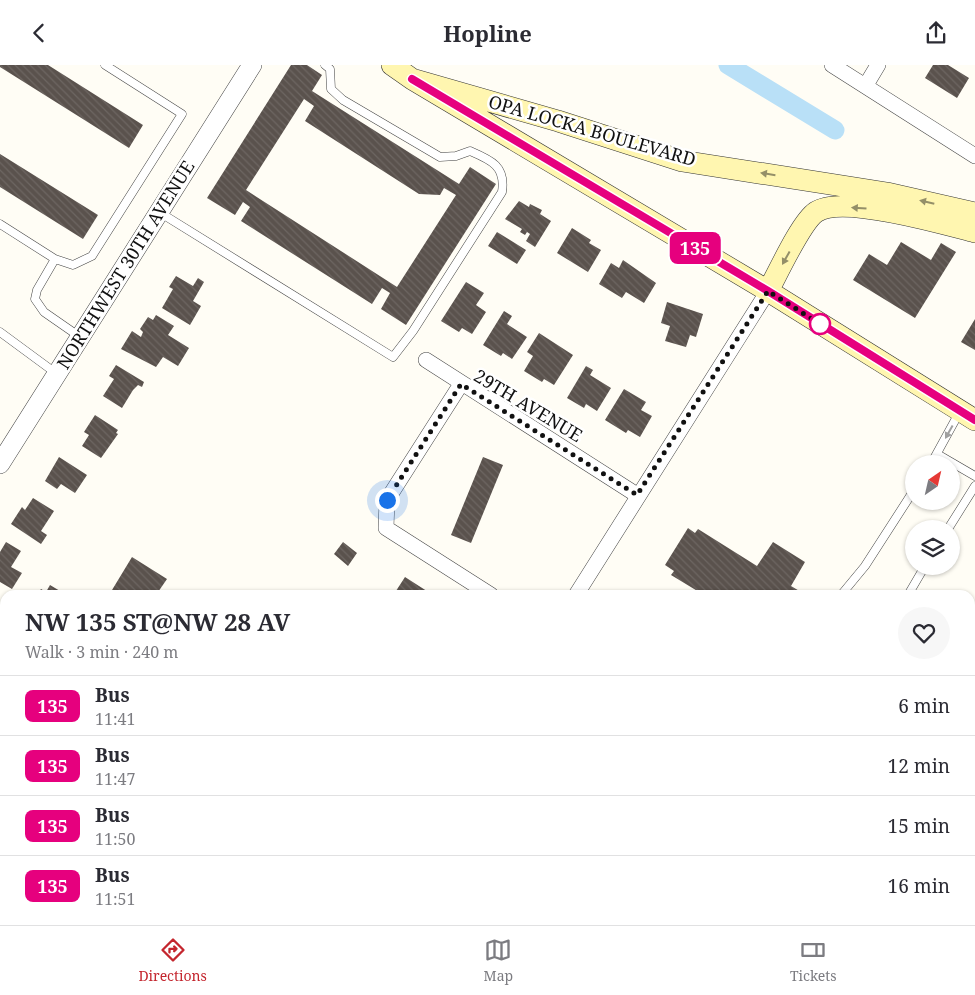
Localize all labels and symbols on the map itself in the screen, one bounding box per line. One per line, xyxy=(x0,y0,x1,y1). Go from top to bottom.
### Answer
street label: OPA LOCKA BOULEVARD xyxy=(486,89,699,171)
street label: NORTHWEST 30TH AVENUE xyxy=(51,156,199,373)
one-way arrow xyxy=(759,170,775,178)
one-way arrow xyxy=(920,198,935,206)
one-way arrow xyxy=(851,204,867,212)
line badge: 135 xyxy=(666,232,724,264)
one-way arrow xyxy=(782,252,791,265)
unlabelled marker xyxy=(809,313,831,335)
street label: 29TH AVENUE xyxy=(470,363,587,447)
one-way arrow xyxy=(945,425,953,440)
north arrow xyxy=(905,455,960,510)
your location xyxy=(375,488,400,513)

